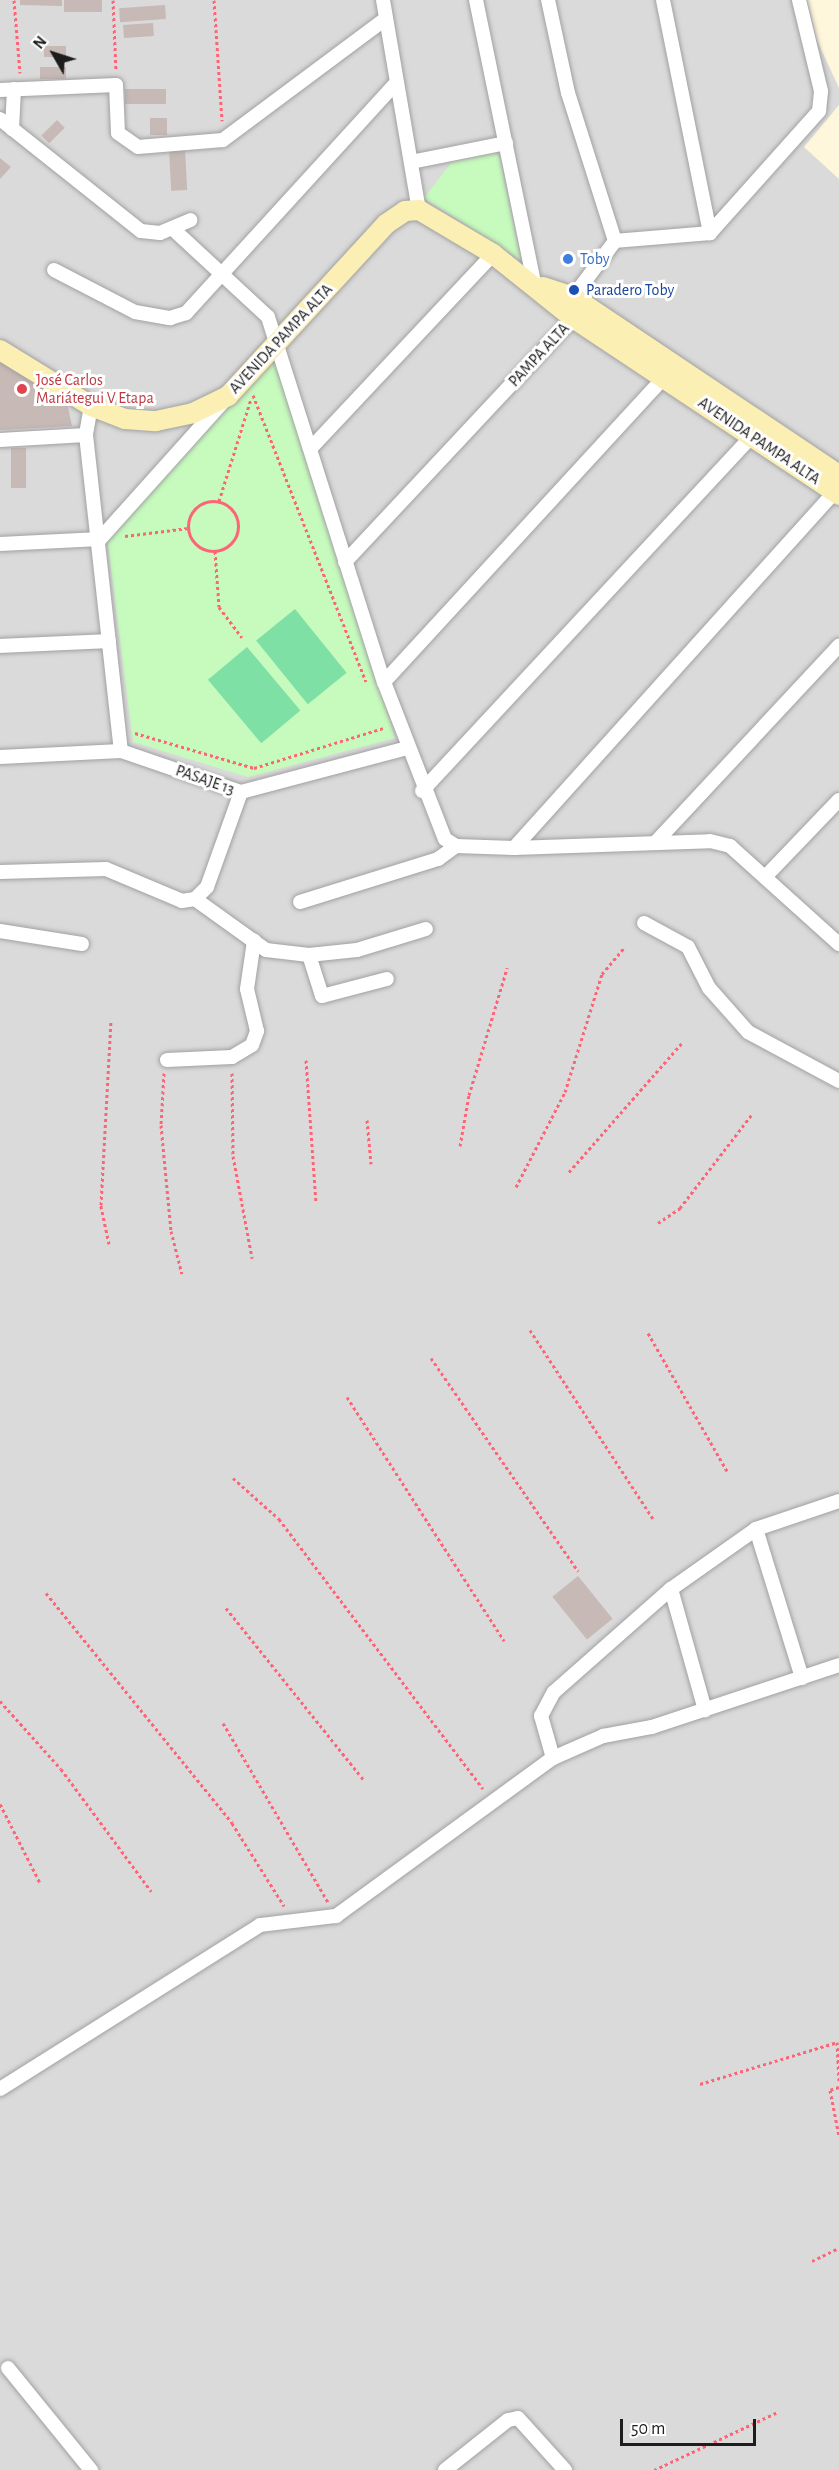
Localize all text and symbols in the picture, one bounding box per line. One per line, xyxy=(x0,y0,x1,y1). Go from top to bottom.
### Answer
north arrow xyxy=(24,24,84,84)
text: N xyxy=(30,33,50,52)
place label: Toby xyxy=(580,249,609,269)
marker: Toby xyxy=(561,252,575,266)
street label: AVENIDA PAMPA ALTA xyxy=(225,280,337,398)
place label: Paradero Toby xyxy=(586,280,674,300)
marker: Paradero Toby xyxy=(567,283,581,297)
street label: PAMPA ALTA xyxy=(505,319,573,391)
place label: José Carlos Mariátegui V Etapa xyxy=(36,370,154,408)
marker: José Carlos Mariátegui V Etapa xyxy=(13,380,31,398)
street label: AVENIDA PAMPA ALTA xyxy=(694,393,824,489)
street label: PASAJE 13 xyxy=(173,761,237,799)
scale bar xyxy=(623,2407,760,2445)
text: 50 m xyxy=(631,2420,665,2438)

